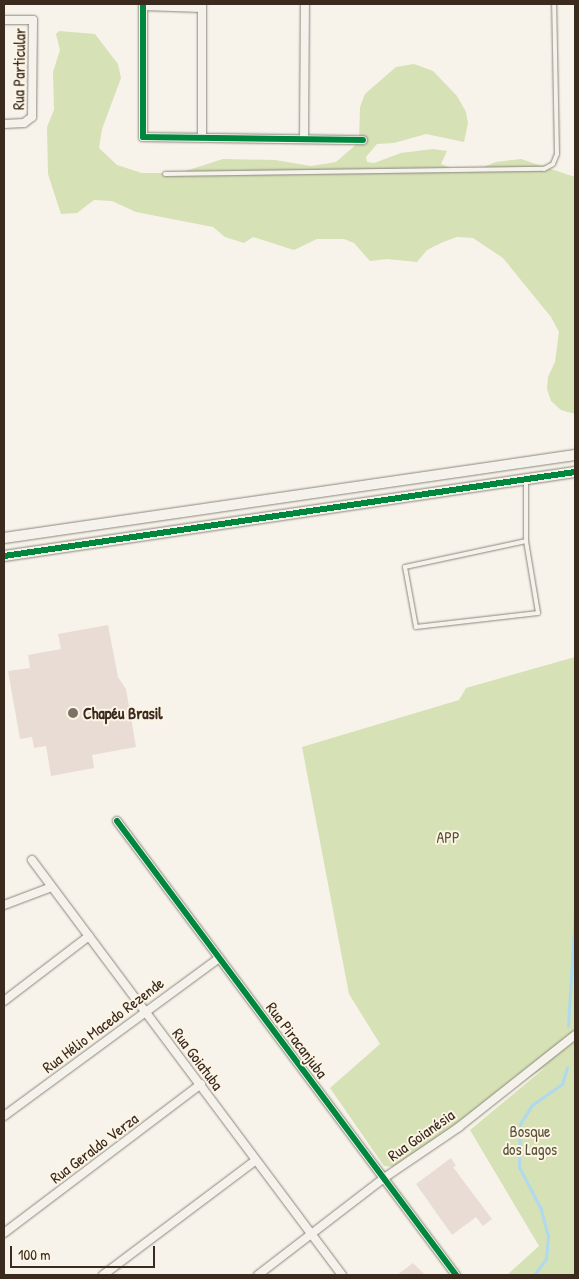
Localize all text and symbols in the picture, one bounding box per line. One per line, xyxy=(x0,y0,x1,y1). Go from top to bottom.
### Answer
street label: Rua Particular xyxy=(9,28,29,110)
place label: Chapéu Brasil xyxy=(83,703,163,723)
marker: Chapéu Brasil xyxy=(67,707,79,719)
park label: APP xyxy=(436,827,460,847)
street label: Rua Hélio Macedo Rezende xyxy=(39,973,167,1077)
street label: Rua Piracanjuba xyxy=(262,998,332,1082)
street label: Rua Goiatuba xyxy=(169,1024,227,1094)
street label: Rua Goianésia xyxy=(384,1105,458,1165)
street label: Rua Geraldo Verza xyxy=(46,1109,142,1187)
park label: Bosque dos Lagos xyxy=(503,1121,557,1159)
scale bar xyxy=(12,1236,158,1268)
text: 100 m xyxy=(18,1244,51,1265)

